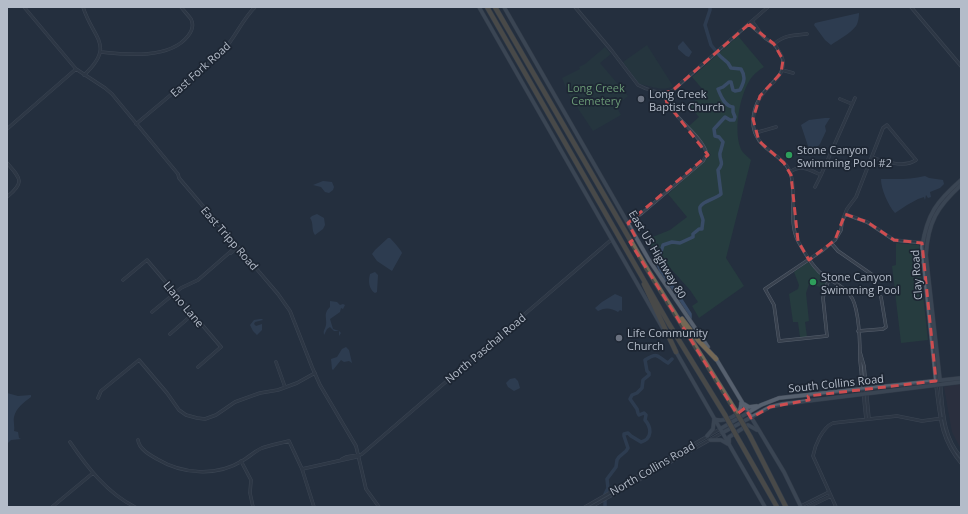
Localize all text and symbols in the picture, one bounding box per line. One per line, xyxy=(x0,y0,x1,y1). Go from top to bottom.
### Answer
street label: East Fork Road xyxy=(167,38,233,100)
park label: Long Creek Cemetery xyxy=(567,80,625,108)
place label: Long Creek Baptist Church xyxy=(649,86,725,114)
marker: Long Creek Baptist Church xyxy=(636,94,646,104)
place label: Stone Canyon Swimming Pool #2 xyxy=(797,142,892,170)
marker: Stone Canyon Swimming Pool #2 xyxy=(784,150,794,160)
street label: East Tripp Road xyxy=(198,203,262,273)
street label: East US Highway 80 xyxy=(626,207,690,301)
street label: Clay Road xyxy=(907,249,925,301)
place label: Stone Canyon Swimming Pool xyxy=(821,269,900,297)
marker: Stone Canyon Swimming Pool xyxy=(808,277,818,287)
street label: Llano Lane xyxy=(160,278,208,330)
street label: North Paschal Road xyxy=(442,310,528,386)
place label: Life Community Church xyxy=(627,325,708,353)
marker: Life Community Church xyxy=(614,333,624,343)
street label: South Collins Road xyxy=(788,371,884,395)
street label: North Collins Road xyxy=(607,438,697,498)

